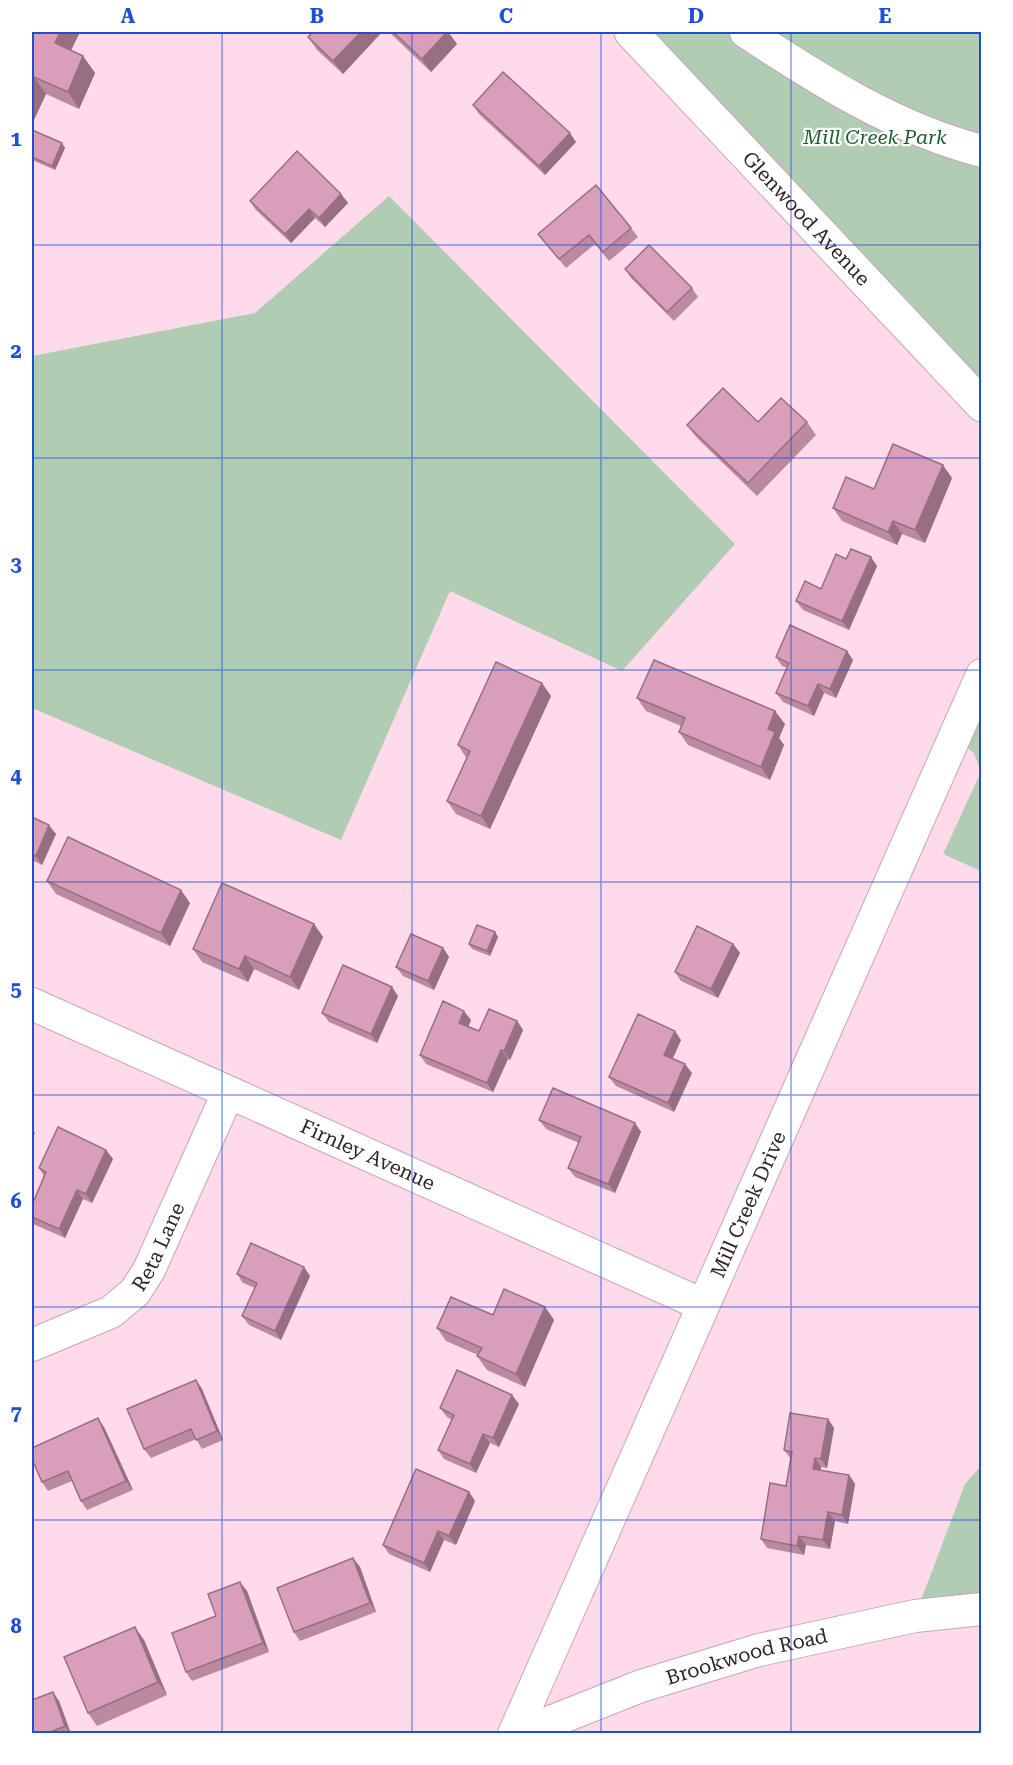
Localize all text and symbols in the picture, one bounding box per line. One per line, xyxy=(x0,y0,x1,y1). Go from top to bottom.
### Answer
text: A xyxy=(121,4,136,28)
text: B xyxy=(310,4,324,28)
text: C xyxy=(499,4,513,28)
text: D xyxy=(688,4,704,28)
text: E xyxy=(879,4,892,28)
park label: Mill Creek Park xyxy=(802,125,947,149)
text: 1 xyxy=(10,127,22,151)
street label: Glenwood Avenue xyxy=(738,146,875,291)
text: 2 xyxy=(10,339,22,363)
text: 3 xyxy=(10,552,22,576)
text: 4 xyxy=(10,764,22,788)
text: 5 xyxy=(10,977,22,1001)
street label: Firnley Avenue xyxy=(297,1114,439,1195)
street label: Mill Creek Drive xyxy=(705,1128,791,1281)
text: 6 xyxy=(10,1189,22,1213)
street label: Reta Lane xyxy=(127,1199,190,1295)
text: 7 xyxy=(10,1401,22,1425)
text: 8 xyxy=(10,1614,22,1638)
street label: Brookwood Road xyxy=(663,1623,830,1690)

